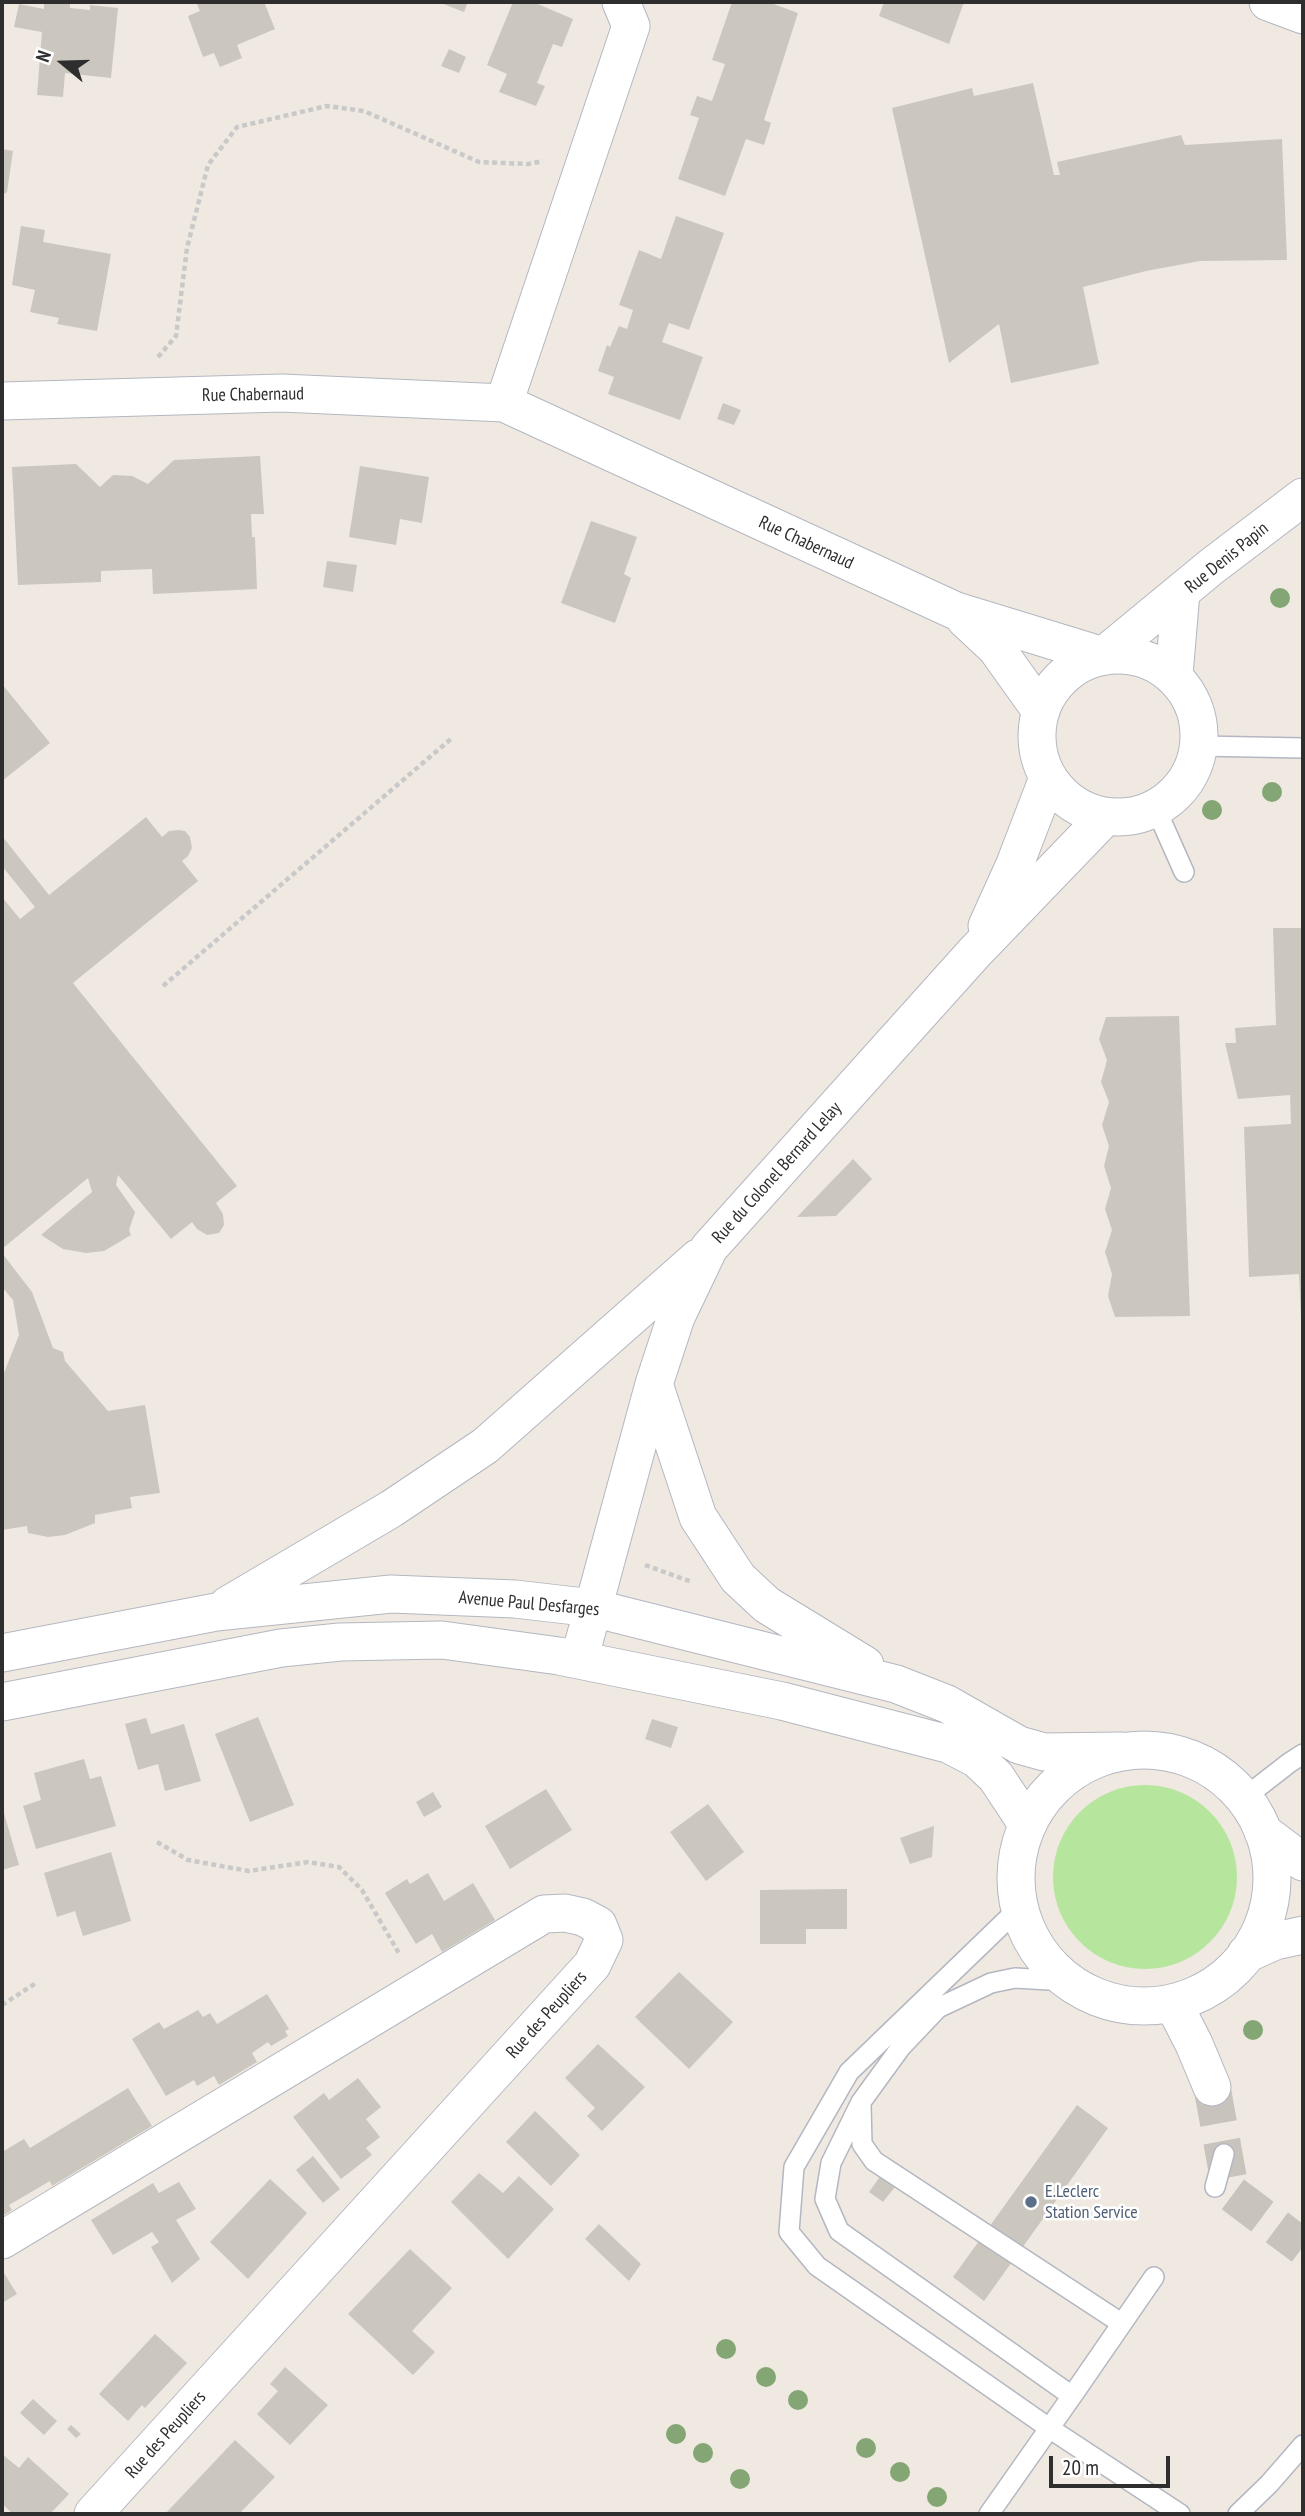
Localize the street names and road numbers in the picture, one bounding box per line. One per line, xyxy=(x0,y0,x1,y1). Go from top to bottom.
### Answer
street label: Rue Chabernaud xyxy=(202,383,304,407)
street label: Rue Chabernaud xyxy=(755,512,857,574)
street label: Rue Denis Papin xyxy=(1181,518,1273,598)
street label: Rue du Colonel Bernard Lelay xyxy=(708,1098,846,1248)
street label: Avenue Paul Desfarges xyxy=(458,1587,600,1621)
street label: Rue des Peupliers xyxy=(502,1967,592,2063)
street label: Rue des Peupliers xyxy=(121,2387,211,2483)

